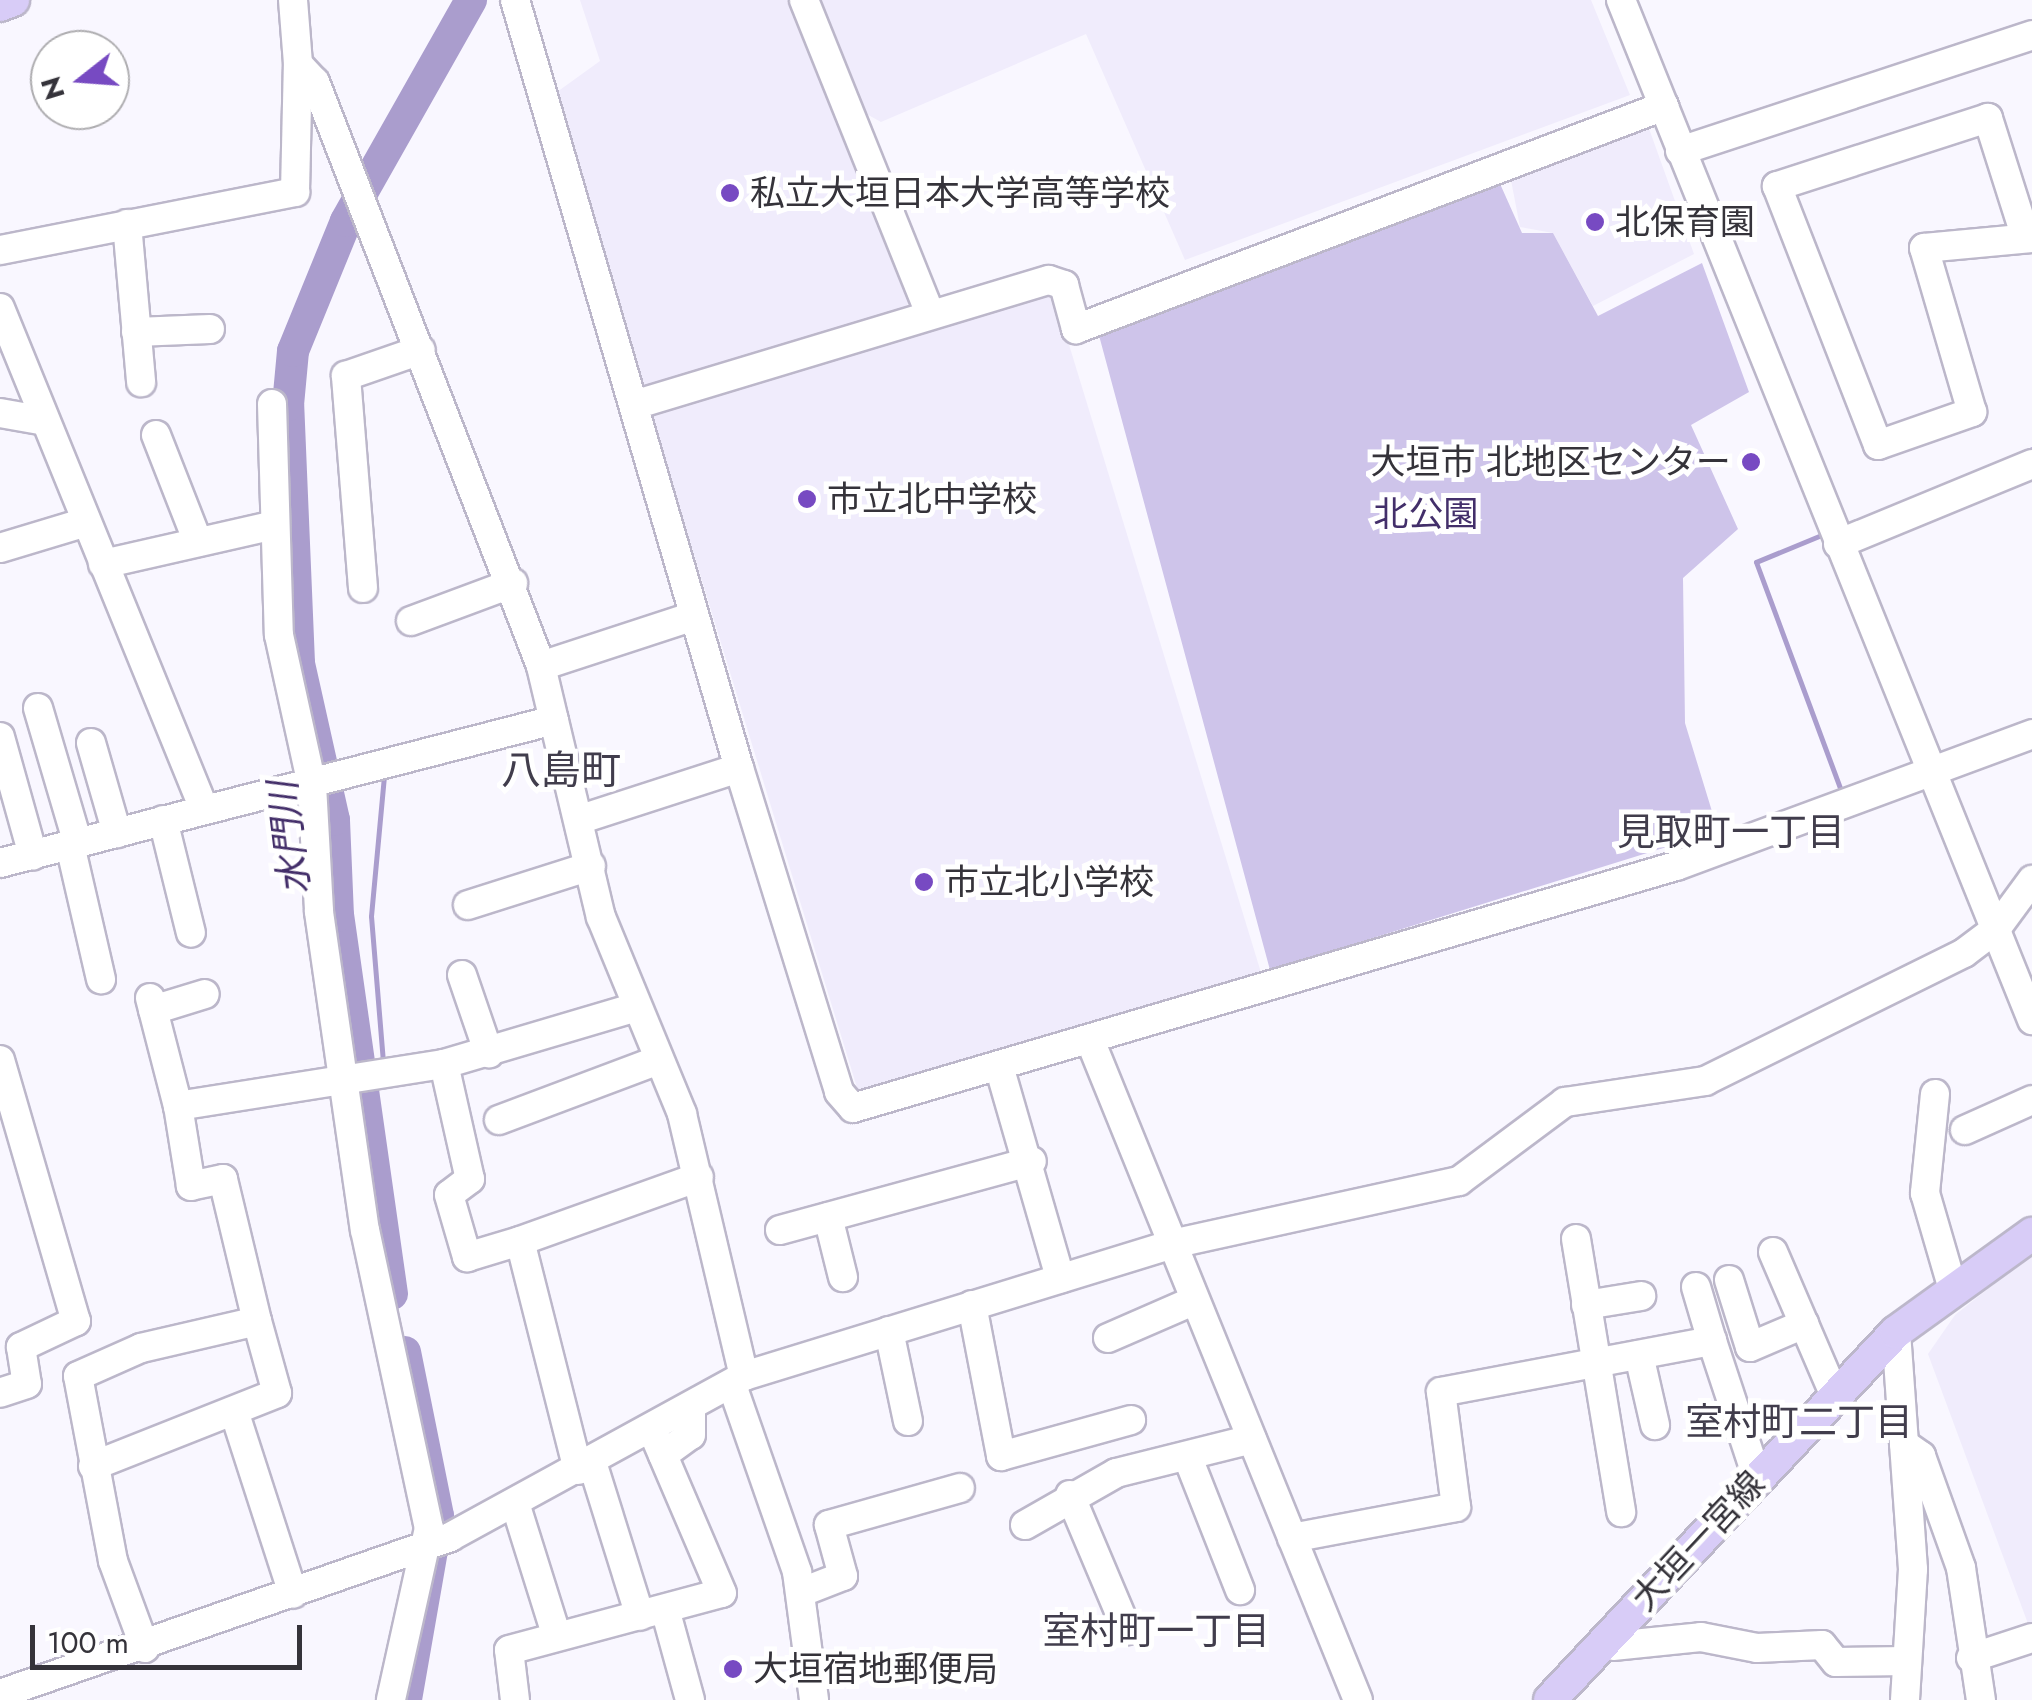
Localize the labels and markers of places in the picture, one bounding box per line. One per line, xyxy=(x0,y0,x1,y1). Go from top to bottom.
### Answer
place label: 私立大垣日本大学高等学校 xyxy=(750,172,1170,214)
marker: 私立大垣日本大学高等学校 xyxy=(719,182,741,204)
place label: 北保育園 xyxy=(1615,201,1755,243)
marker: 北保育園 xyxy=(1584,211,1606,233)
place label: 大垣市 北地区センター xyxy=(1371,441,1731,483)
marker: 大垣市 北地区センター xyxy=(1740,451,1762,473)
place label: 市立北中学校 xyxy=(827,478,1037,520)
marker: 市立北中学校 xyxy=(796,488,818,510)
place label: 市立北小学校 xyxy=(944,861,1154,903)
marker: 市立北小学校 xyxy=(913,871,935,893)
place label: 大垣宿地郵便局 xyxy=(753,1648,998,1690)
marker: 大垣宿地郵便局 xyxy=(722,1658,744,1680)

